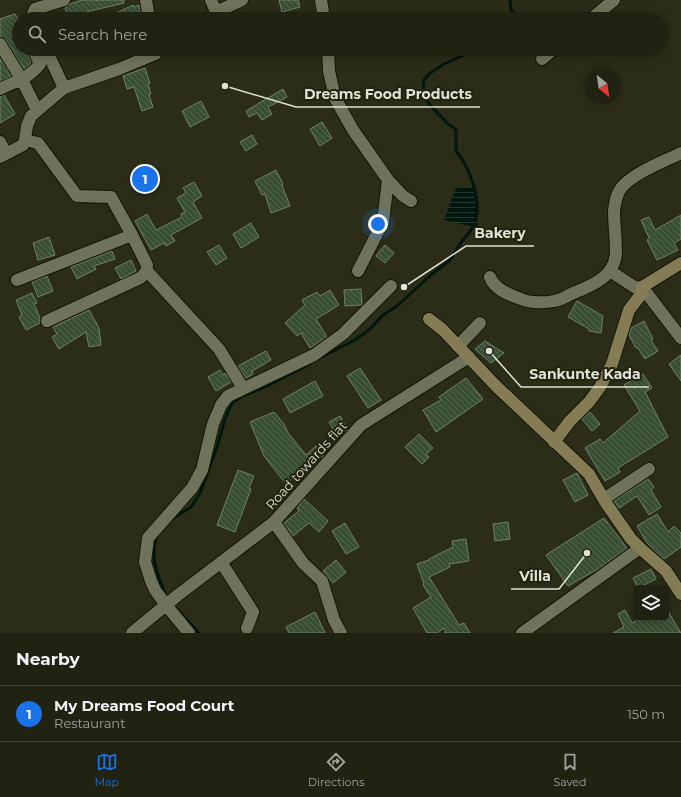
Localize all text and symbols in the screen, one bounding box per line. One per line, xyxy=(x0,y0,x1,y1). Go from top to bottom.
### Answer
search box xyxy=(12,12,669,56)
icon: search xyxy=(26,23,48,45)
text: Search here xyxy=(58,25,147,44)
north arrow xyxy=(585,68,621,104)
callout: Dreams Food Products xyxy=(296,81,480,107)
text: Dreams Food Products xyxy=(304,85,473,103)
pin: 1 xyxy=(132,164,158,194)
your location xyxy=(368,214,388,234)
callout: Bakery xyxy=(466,220,534,246)
text: Bakery xyxy=(474,224,526,242)
callout: Sankunte Kada xyxy=(521,361,649,387)
text: Sankunte Kada xyxy=(529,365,641,383)
street label: Road towards flat xyxy=(262,417,350,513)
callout: Villa xyxy=(511,563,559,589)
text: Villa xyxy=(518,567,551,585)
map controls xyxy=(633,585,669,621)
button: layers xyxy=(633,585,669,621)
text: Nearby xyxy=(16,649,80,669)
text: My Dreams Food Court xyxy=(54,696,234,715)
text: 1 xyxy=(26,706,32,722)
text: 150 m xyxy=(627,706,665,722)
text: Restaurant xyxy=(54,715,125,731)
tab: Map xyxy=(95,751,119,789)
tab: Directions xyxy=(308,751,364,789)
tab: Saved xyxy=(553,751,586,789)

